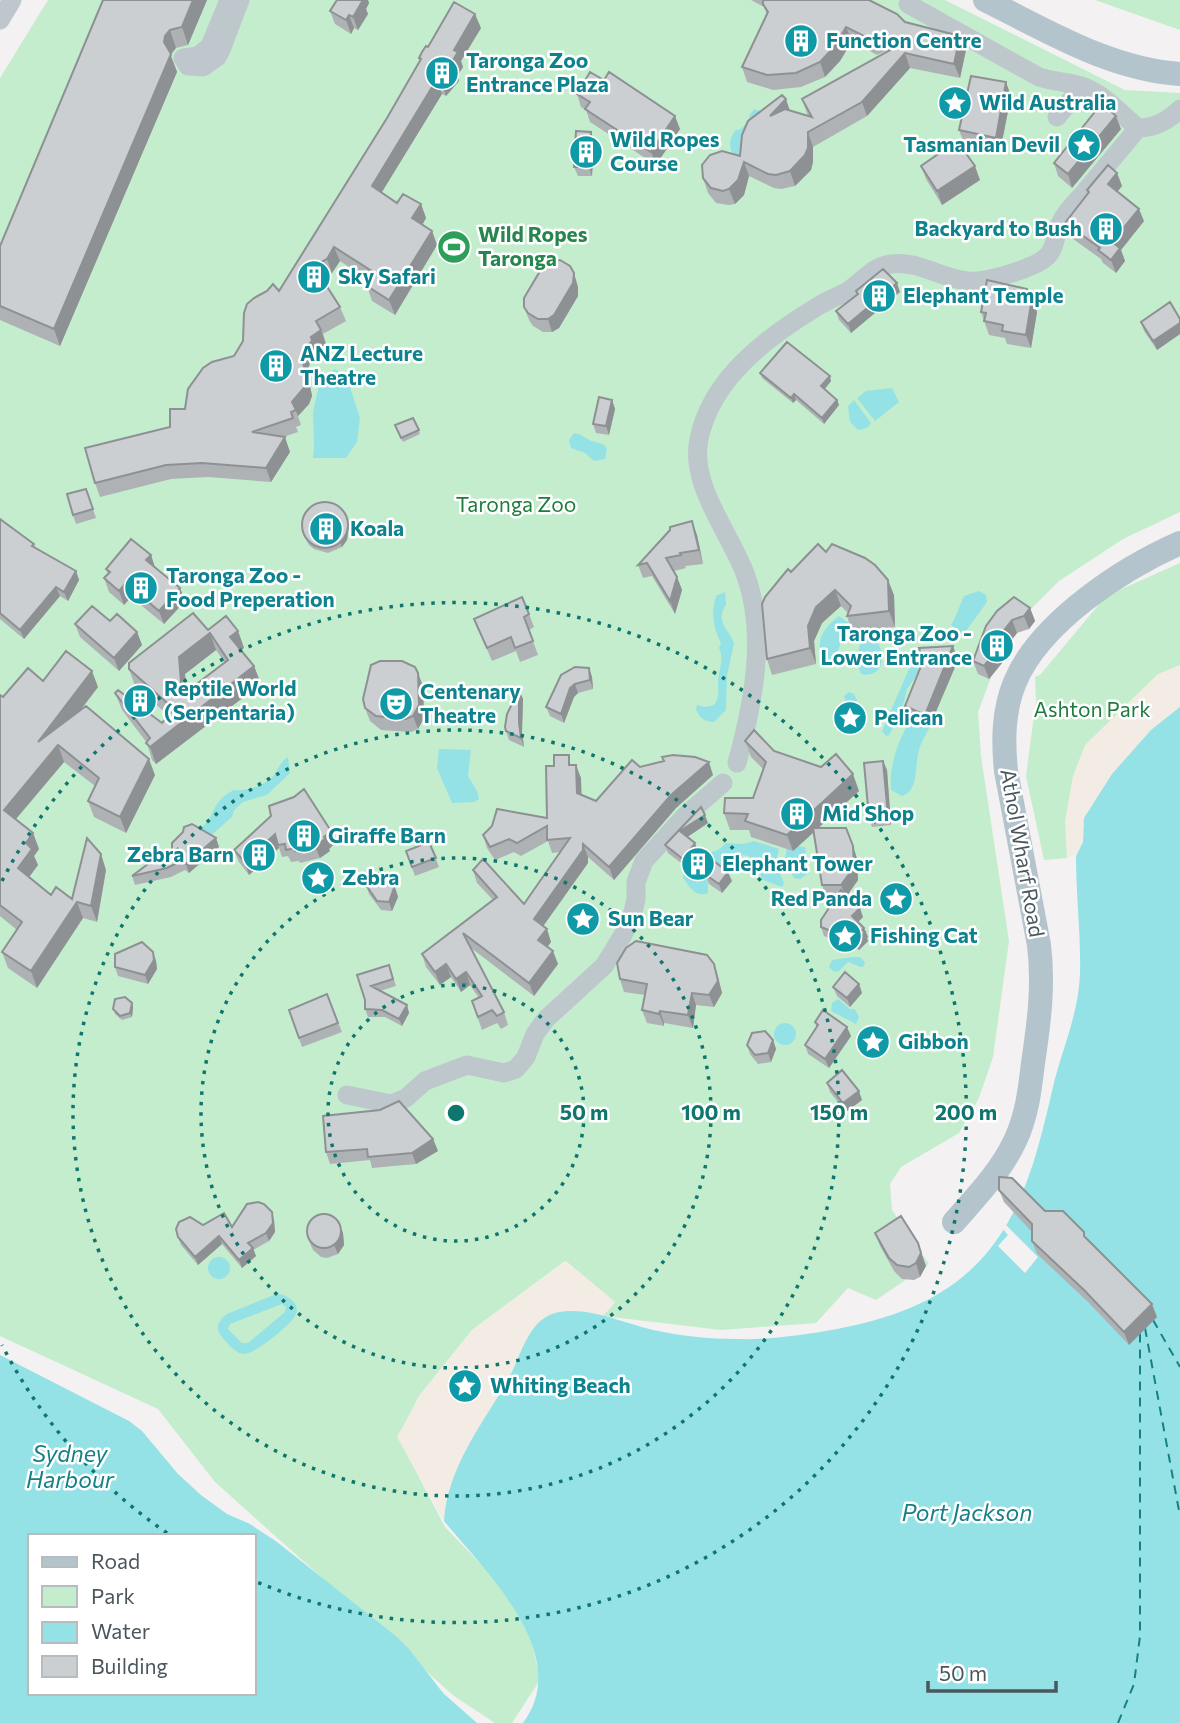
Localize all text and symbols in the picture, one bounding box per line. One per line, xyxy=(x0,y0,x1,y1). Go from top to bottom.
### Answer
building icon: Function Centre xyxy=(782,22,820,60)
place label: Function Centre xyxy=(826,27,982,52)
place label: Taronga Zoo Entrance Plaza xyxy=(466,47,609,96)
building icon: Taronga Zoo Entrance Plaza xyxy=(423,54,461,92)
place icon: Wild Australia xyxy=(936,84,974,122)
place label: Wild Australia xyxy=(979,89,1116,114)
place label: Wild Ropes Course xyxy=(610,126,720,175)
place icon: Tasmanian Devil xyxy=(1065,126,1103,164)
place label: Tasmanian Devil xyxy=(903,131,1060,156)
building icon: Wild Ropes Course xyxy=(567,133,605,171)
building icon: Backyard to Bush xyxy=(1087,210,1125,248)
place label: Backyard to Bush xyxy=(915,215,1082,240)
place label: Wild Ropes Taronga xyxy=(478,221,588,270)
sports icon: Wild Ropes Taronga xyxy=(435,228,473,266)
building icon: Sky Safari xyxy=(295,258,333,296)
place label: Sky Safari xyxy=(338,263,436,288)
building icon: Elephant Temple xyxy=(860,277,898,315)
place label: Elephant Temple xyxy=(903,282,1064,307)
place label: ANZ Lecture Theatre xyxy=(300,340,423,389)
building icon: ANZ Lecture Theatre xyxy=(257,347,295,385)
park label: Taronga Zoo xyxy=(456,491,576,516)
building icon: Koala xyxy=(307,510,345,548)
place label: Koala xyxy=(350,515,404,540)
place label: Taronga Zoo - Food Preperation xyxy=(166,562,335,611)
building icon: Taronga Zoo - Food Preperation xyxy=(122,569,160,607)
place label: Taronga Zoo - Lower Entrance xyxy=(821,620,972,669)
building icon: Taronga Zoo - Lower Entrance xyxy=(978,627,1016,665)
place label: Reptile World (Serpentaria) xyxy=(164,675,296,724)
place label: Centenary Theatre xyxy=(420,678,521,727)
building icon: Reptile World (Serpentaria) xyxy=(121,682,159,720)
theatre icon: Centenary Theatre xyxy=(377,685,415,723)
park label: Ashton Park xyxy=(1033,696,1151,721)
place icon: Pelican xyxy=(831,699,869,737)
place label: Pelican xyxy=(874,704,943,729)
street label: Athol Wharf Road xyxy=(996,767,1051,939)
building icon: Mid Shop xyxy=(778,795,816,833)
place label: Mid Shop xyxy=(822,800,914,825)
building icon: Giraffe Barn xyxy=(285,817,323,855)
place label: Giraffe Barn xyxy=(328,822,446,847)
building icon: Zebra Barn xyxy=(240,836,278,874)
place label: Zebra Barn xyxy=(127,841,234,866)
building icon: Elephant Tower xyxy=(679,845,717,883)
place label: Elephant Tower xyxy=(722,850,873,875)
place icon: Zebra xyxy=(299,859,337,897)
place label: Zebra xyxy=(342,864,399,889)
place icon: Red Panda xyxy=(877,880,915,918)
place label: Red Panda xyxy=(771,885,872,910)
place icon: Sun Bear xyxy=(564,900,602,938)
place label: Sun Bear xyxy=(608,905,694,930)
place icon: Fishing Cat xyxy=(826,917,864,955)
place label: Fishing Cat xyxy=(870,922,978,947)
place icon: Gibbon xyxy=(854,1023,892,1061)
place label: Gibbon xyxy=(898,1028,969,1053)
text: 50 m xyxy=(560,1099,608,1124)
text: 100 m xyxy=(681,1099,741,1124)
text: 150 m xyxy=(810,1099,868,1124)
text: 200 m xyxy=(935,1099,997,1124)
centre of rings xyxy=(444,1101,468,1125)
place icon: Whiting Beach xyxy=(446,1367,484,1405)
place label: Whiting Beach xyxy=(490,1372,631,1397)
water label: Sydney Harbour xyxy=(26,1439,115,1493)
water label: Port Jackson xyxy=(902,1498,1032,1526)
legend xyxy=(28,1534,256,1695)
text: Road xyxy=(91,1548,140,1573)
text: Park xyxy=(91,1583,135,1608)
text: Water xyxy=(91,1618,150,1643)
scale bar xyxy=(928,1650,1056,1694)
text: Building xyxy=(91,1653,168,1678)
text: 50 m xyxy=(939,1660,987,1685)

